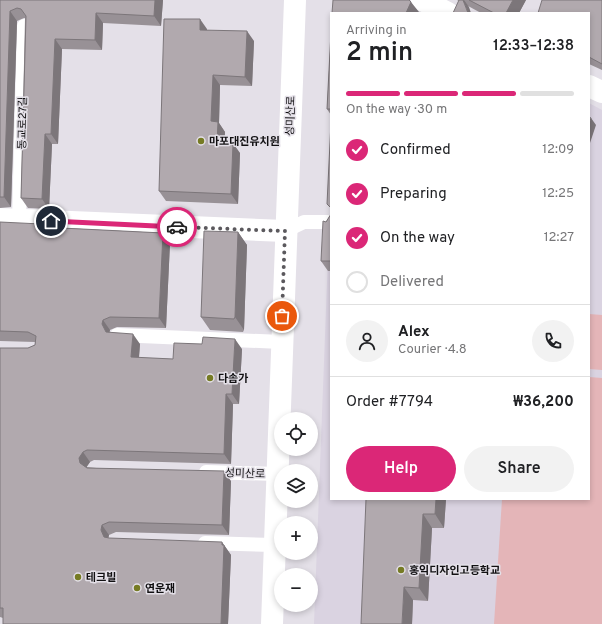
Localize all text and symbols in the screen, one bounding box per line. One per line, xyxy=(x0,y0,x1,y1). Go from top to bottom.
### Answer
text: Arriving in xyxy=(346,23,407,39)
text: 2 min xyxy=(346,37,413,70)
text: 12:33–12:38 xyxy=(493,37,574,56)
street label: 동교로27길 xyxy=(16,96,30,150)
street label: 성미산로 xyxy=(283,96,299,137)
text: On the way · 30 m xyxy=(346,102,447,118)
place label: 마포대진유치원 xyxy=(209,135,280,149)
marker: 마포대진유치원 xyxy=(196,136,206,146)
icon: check xyxy=(346,139,368,161)
text: Confirmed xyxy=(380,141,451,160)
text: 12:09 xyxy=(542,142,574,158)
icon: check xyxy=(346,183,368,205)
text: Preparing xyxy=(380,185,447,204)
text: 12:25 xyxy=(542,186,574,202)
pin xyxy=(34,204,68,238)
courier xyxy=(157,207,197,247)
icon: home xyxy=(40,210,62,232)
icon: car xyxy=(166,216,188,238)
icon: check xyxy=(346,227,368,249)
text: On the way xyxy=(380,229,455,248)
text: 12:27 xyxy=(544,230,574,246)
text: Delivered xyxy=(380,273,444,292)
pin xyxy=(265,299,299,333)
icon: bag xyxy=(271,305,293,327)
button: person xyxy=(346,320,388,362)
button: phone xyxy=(532,320,574,362)
text: Alex xyxy=(398,323,430,342)
text: Courier · 4.8 xyxy=(398,342,467,358)
place label: 다솜가 xyxy=(218,372,248,386)
marker: 다솜가 xyxy=(205,373,215,383)
text: Order #7794 xyxy=(346,393,433,412)
text: ₩36,200 xyxy=(513,393,574,412)
map controls xyxy=(274,412,318,612)
button: locate xyxy=(274,412,318,456)
button: Help xyxy=(346,446,456,492)
button: Share xyxy=(464,446,574,492)
button: layers xyxy=(274,464,318,508)
street label: 성미산로 xyxy=(224,466,265,482)
button: + xyxy=(274,516,318,560)
place label: 홍익디자인고등학교 xyxy=(409,564,500,578)
marker: 홍익디자인고등학교 xyxy=(396,565,406,575)
button: − xyxy=(274,568,318,612)
place label: 테크빌 xyxy=(86,571,116,585)
marker: 테크빌 xyxy=(73,572,83,582)
place label: 연운재 xyxy=(145,582,175,596)
marker: 연운재 xyxy=(132,583,142,593)

